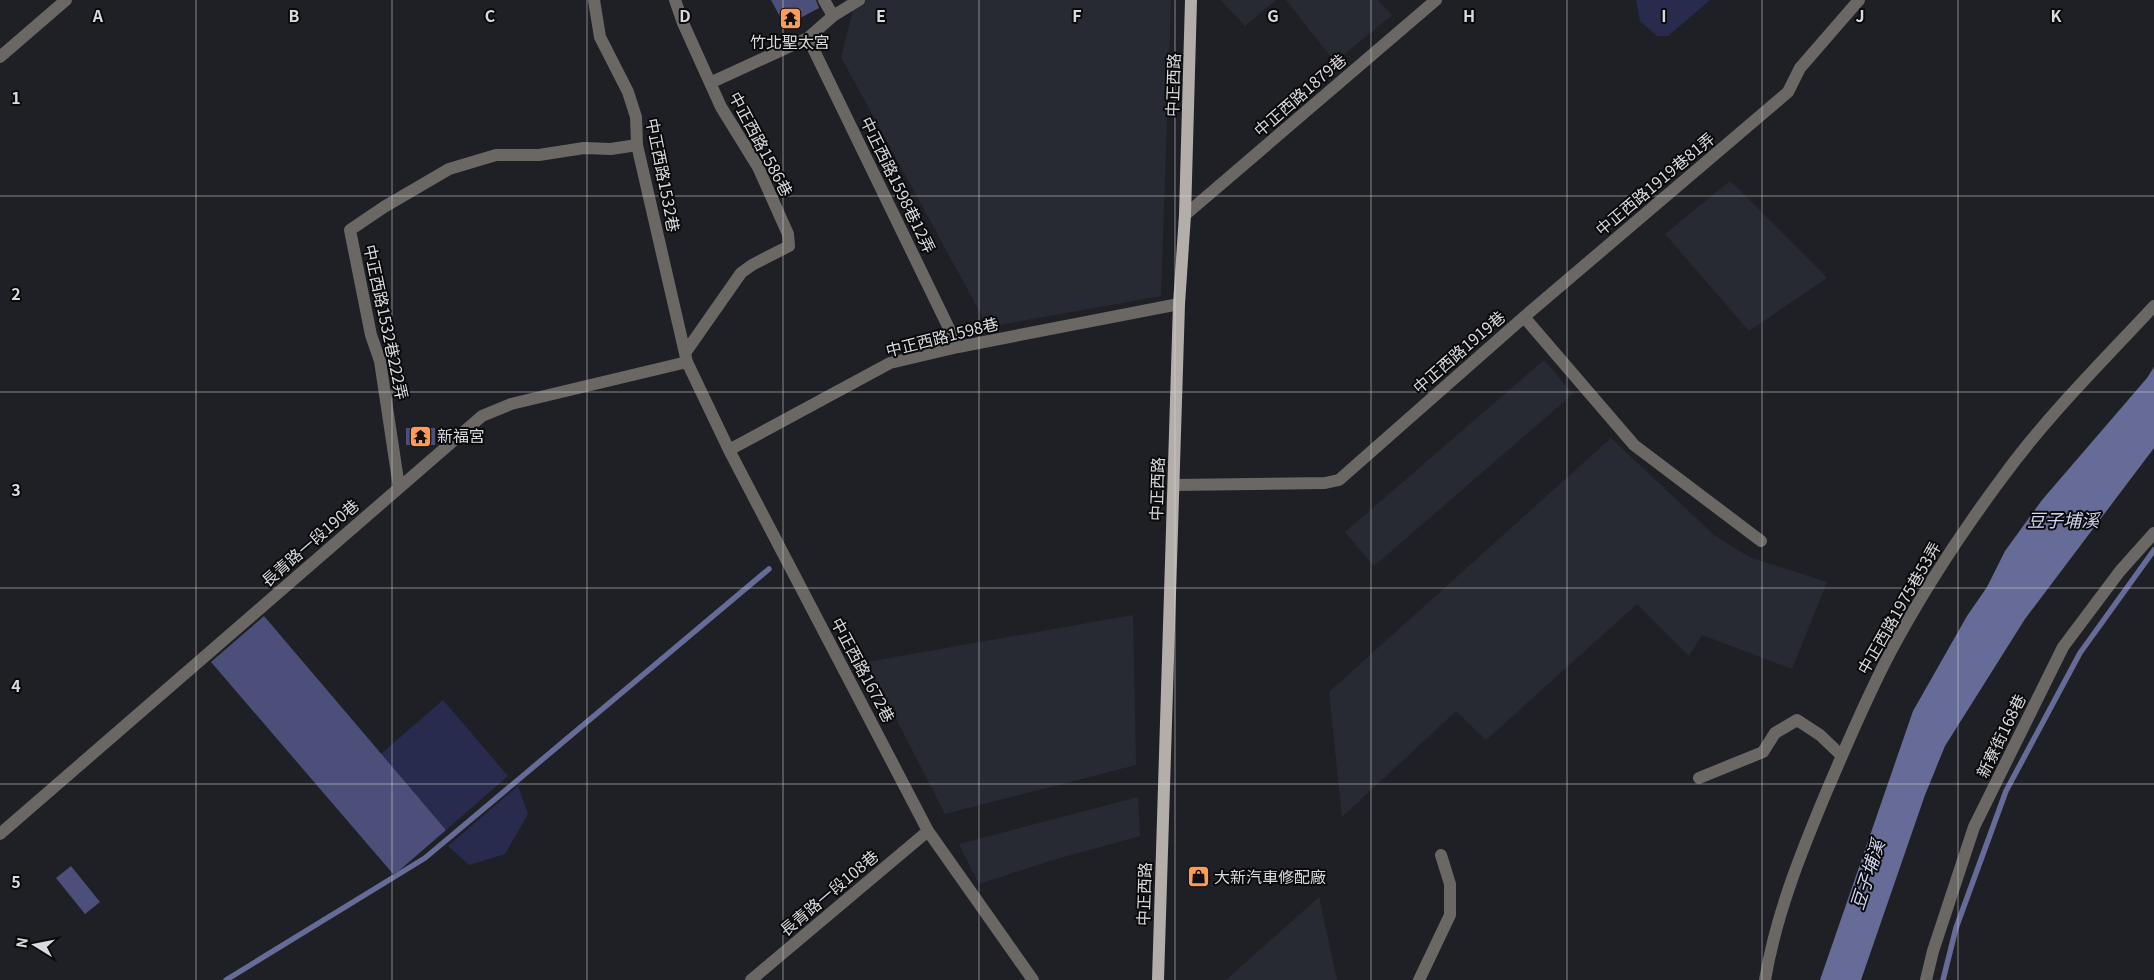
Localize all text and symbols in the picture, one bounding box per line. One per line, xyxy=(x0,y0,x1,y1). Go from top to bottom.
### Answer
text: A xyxy=(92,3,104,27)
text: B xyxy=(289,3,300,27)
text: C xyxy=(485,3,496,27)
text: D xyxy=(679,3,691,27)
text: E xyxy=(876,3,886,27)
text: F xyxy=(1072,3,1082,27)
text: G xyxy=(1267,3,1279,27)
text: H xyxy=(1463,3,1475,27)
text: I xyxy=(1661,3,1667,27)
text: J xyxy=(1855,3,1865,27)
text: K xyxy=(2051,3,2063,27)
temple icon: 竹北聖太宮 xyxy=(778,6,802,30)
place label: 竹北聖太宮 xyxy=(750,29,830,53)
street label: 中正西路1879巷 xyxy=(1248,47,1351,141)
street label: 中正西路 xyxy=(1159,53,1185,117)
text: 1 xyxy=(11,85,21,109)
street label: 中正西路1586巷 xyxy=(724,87,800,200)
street label: 中正西路1598巷12弄 xyxy=(855,112,942,257)
street label: 中正西路1532巷 xyxy=(641,116,687,234)
street label: 中正西路1919巷81弄 xyxy=(1589,126,1719,240)
street label: 中正西路1532巷222弄 xyxy=(359,242,415,402)
text: 2 xyxy=(11,281,21,305)
street label: 中正西路1919巷 xyxy=(1407,304,1510,398)
street label: 中正西路1598巷 xyxy=(883,310,1001,362)
place label: 新福宮 xyxy=(437,423,485,447)
temple icon: 新福宮 xyxy=(409,424,433,448)
street label: 中正西路 xyxy=(1143,457,1169,521)
text: 3 xyxy=(11,477,21,501)
street label: 長青路一段190巷 xyxy=(255,493,363,592)
water label: 豆子埔溪 xyxy=(2027,506,2102,532)
street label: 中正西路1975巷53弄 xyxy=(1850,537,1946,678)
street label: 中正西路1672巷 xyxy=(826,613,902,726)
text: 4 xyxy=(11,673,21,697)
street label: 新寮街168巷 xyxy=(1969,690,2031,782)
water label: 豆子埔溪 xyxy=(1843,833,1891,913)
street label: 長青路一段108巷 xyxy=(774,844,883,941)
street label: 中正西路 xyxy=(1130,862,1156,926)
place label: 大新汽車修配廠 xyxy=(1214,864,1326,888)
shop icon: 大新汽車修配廠 xyxy=(1186,865,1210,889)
text: 5 xyxy=(11,869,21,893)
north arrow xyxy=(10,920,60,970)
text: N xyxy=(10,936,32,949)

